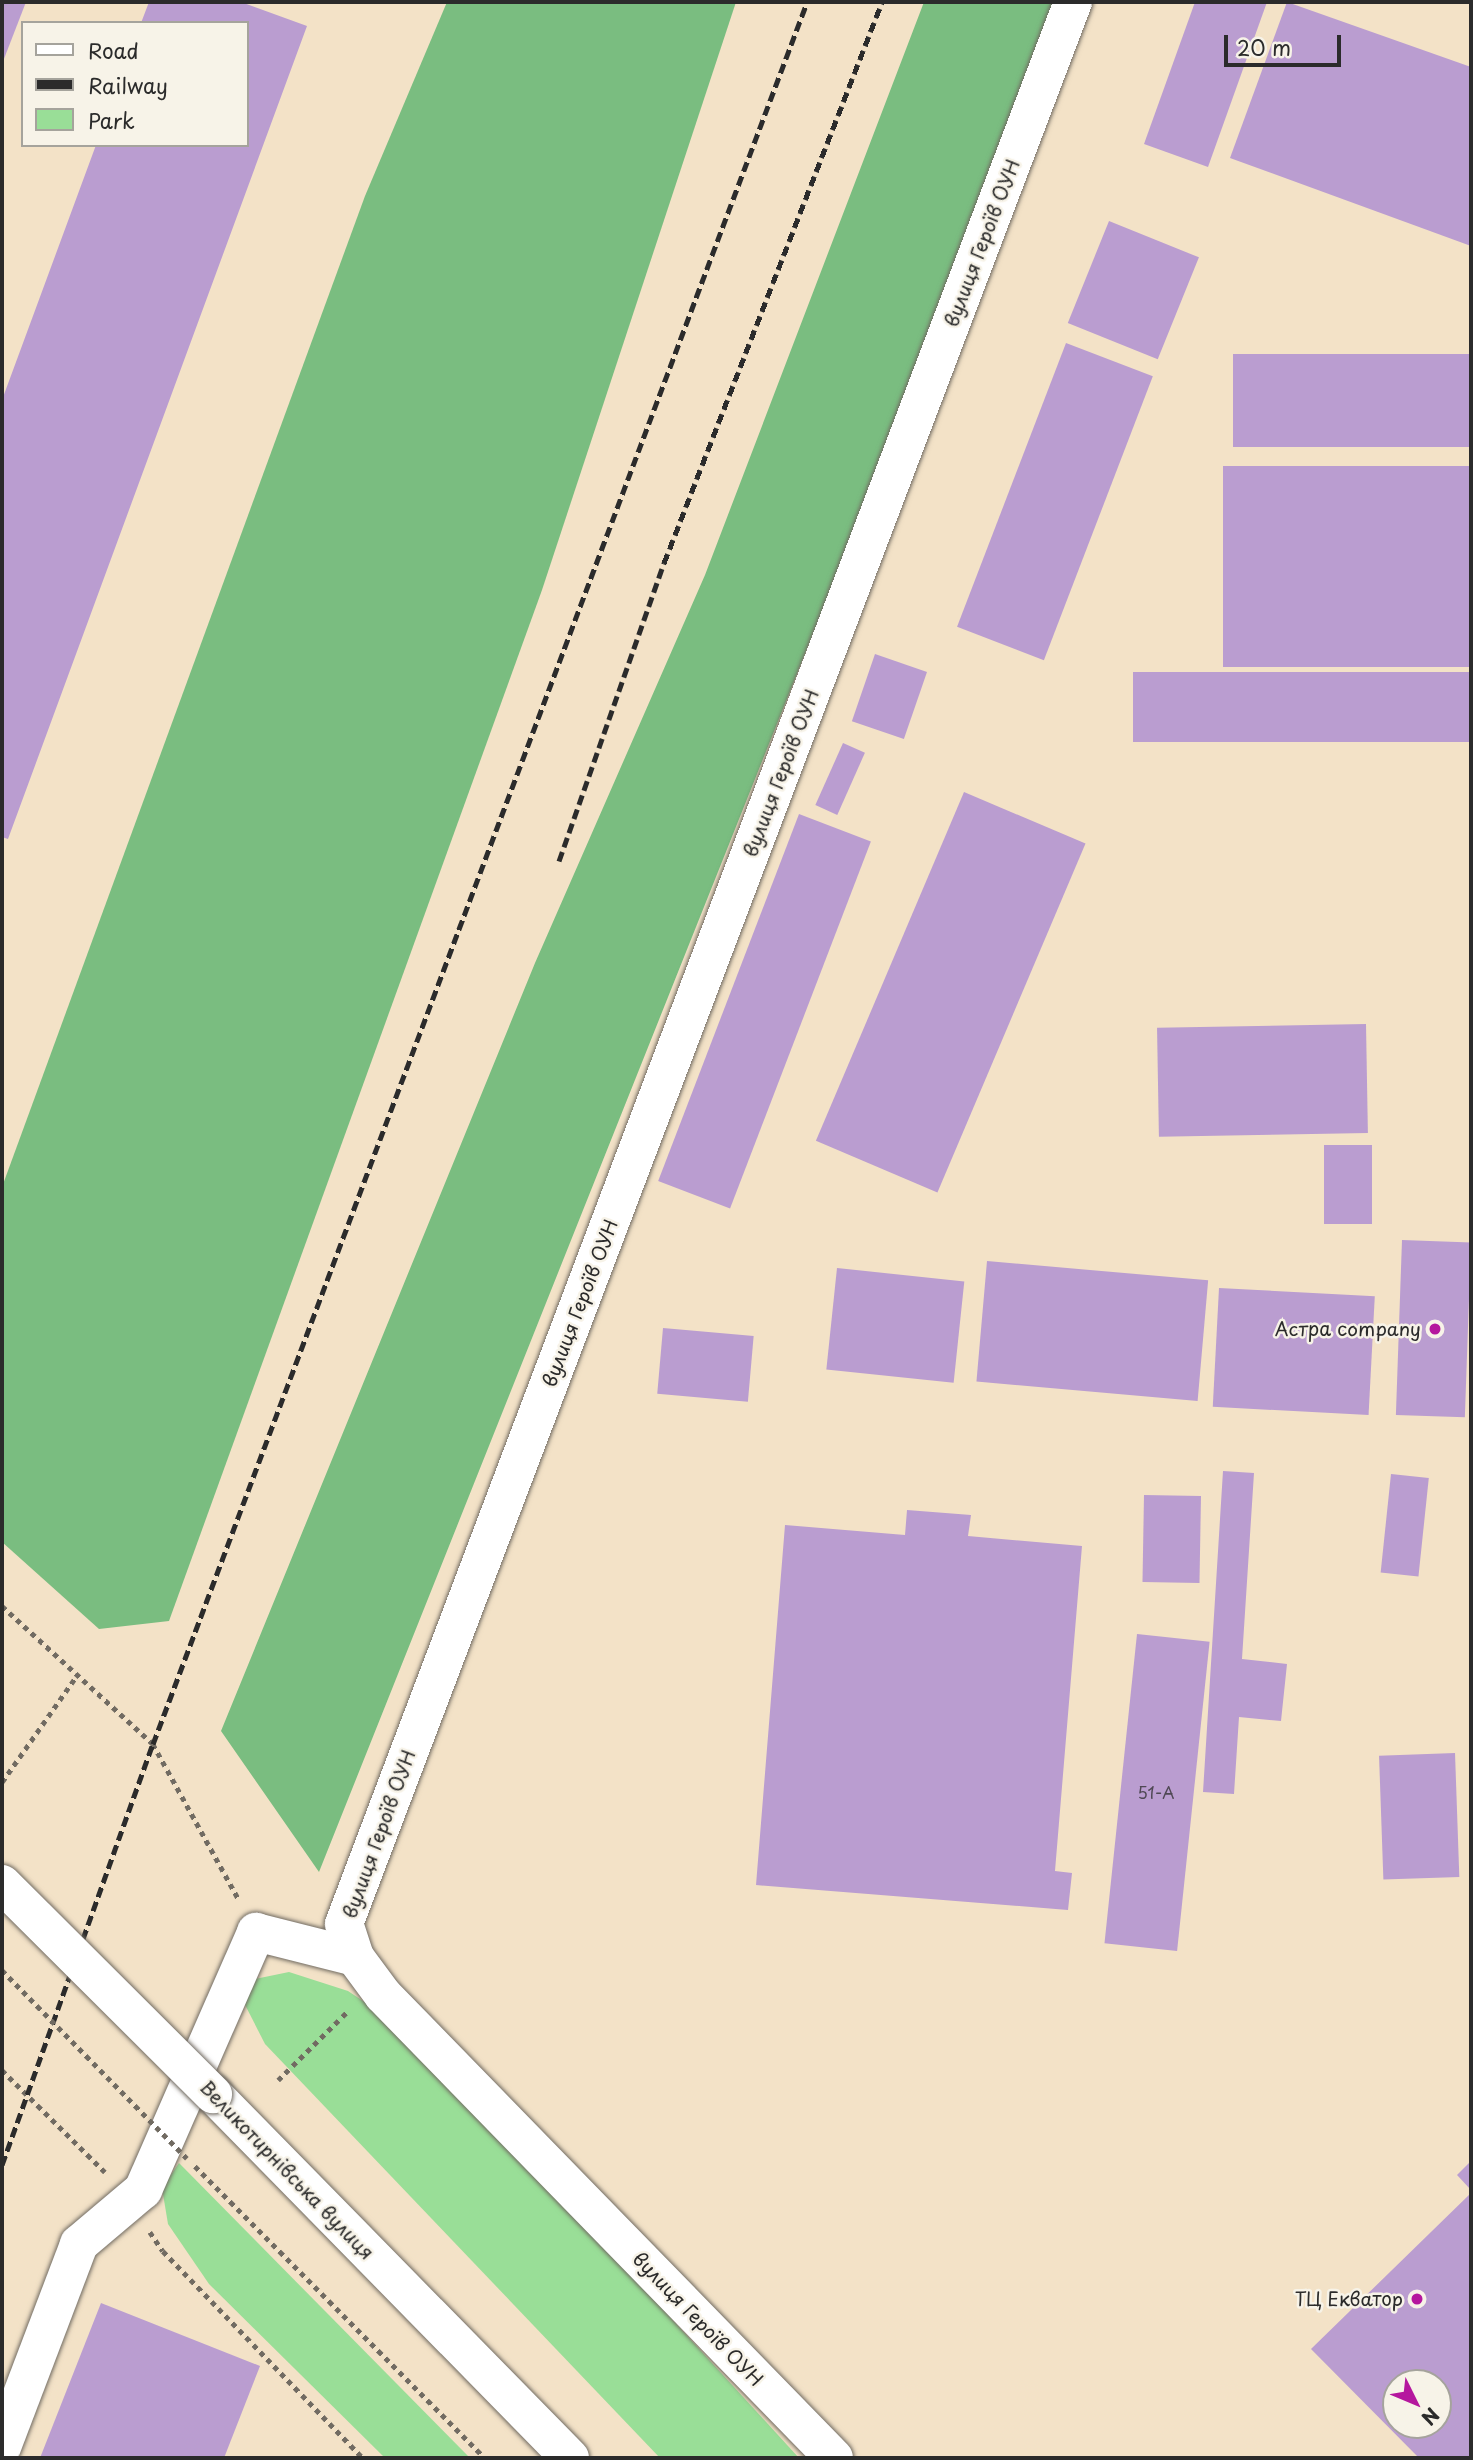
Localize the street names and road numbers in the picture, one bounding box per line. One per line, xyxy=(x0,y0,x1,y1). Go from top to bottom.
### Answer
street label: вулиця Героїв ОУН xyxy=(939,156,1025,330)
street label: вулиця Героїв ОУН xyxy=(738,686,824,860)
street label: вулиця Героїв ОУН xyxy=(537,1216,623,1390)
street label: вулиця Героїв ОУН xyxy=(338,1746,420,1922)
street label: Великотирнівська вулиця xyxy=(195,2076,379,2264)
street label: вулиця Героїв ОУН xyxy=(628,2247,768,2391)

